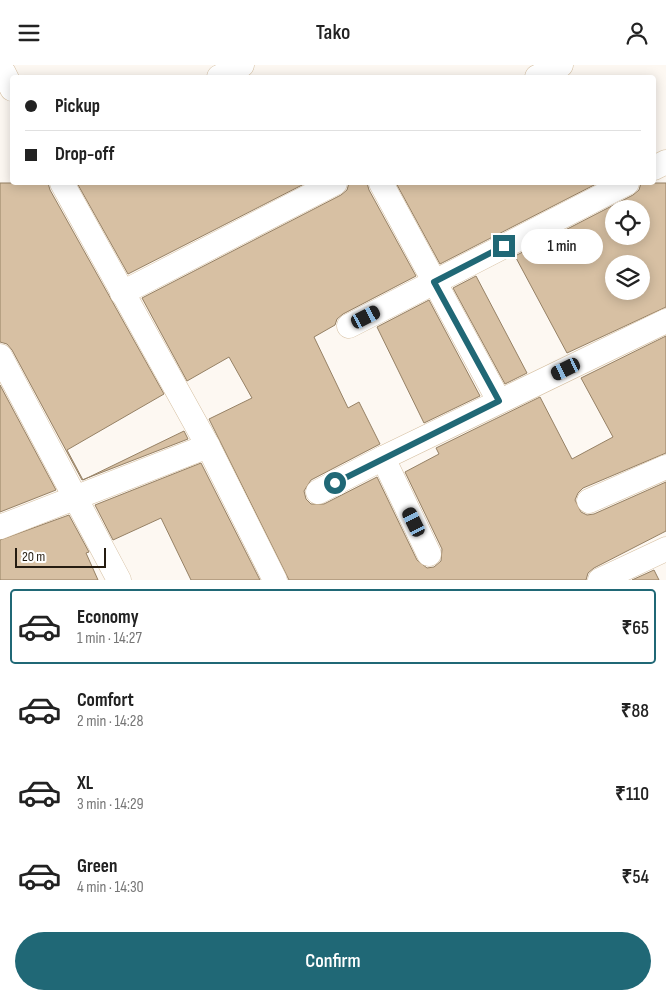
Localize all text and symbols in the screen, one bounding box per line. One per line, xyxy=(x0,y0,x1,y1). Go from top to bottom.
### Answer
icon: menu xyxy=(15,19,43,47)
text: Tako xyxy=(316,19,350,46)
icon: person xyxy=(623,19,651,47)
text: Pickup xyxy=(55,95,100,118)
text: Drop-off xyxy=(55,143,115,166)
map controls xyxy=(605,200,650,300)
button: locate xyxy=(605,200,650,245)
callout: 1 min xyxy=(522,229,604,263)
route end xyxy=(493,235,515,257)
text: 1 min xyxy=(547,237,577,256)
button: layers xyxy=(605,255,650,300)
car xyxy=(349,304,382,330)
car xyxy=(549,356,582,382)
route start xyxy=(324,472,346,494)
car xyxy=(400,505,427,539)
scale bar xyxy=(15,545,106,568)
text: 20 m xyxy=(22,548,45,565)
icon: car xyxy=(17,604,62,649)
text: Economy xyxy=(77,606,139,629)
text: ₹65 xyxy=(621,617,649,640)
text: 1 min · 14:27 xyxy=(77,629,142,648)
icon: car xyxy=(17,687,62,732)
text: Comfort xyxy=(77,689,134,712)
text: ₹88 xyxy=(621,700,649,723)
text: 2 min · 14:28 xyxy=(77,712,143,731)
icon: car xyxy=(17,770,62,815)
text: XL xyxy=(77,772,93,795)
text: ₹110 xyxy=(615,783,649,806)
text: 3 min · 14:29 xyxy=(77,795,144,814)
icon: car xyxy=(17,853,62,898)
text: Green xyxy=(77,855,117,878)
text: ₹54 xyxy=(622,866,649,889)
text: 4 min · 14:30 xyxy=(77,878,144,897)
button: Confirm xyxy=(15,932,651,990)

